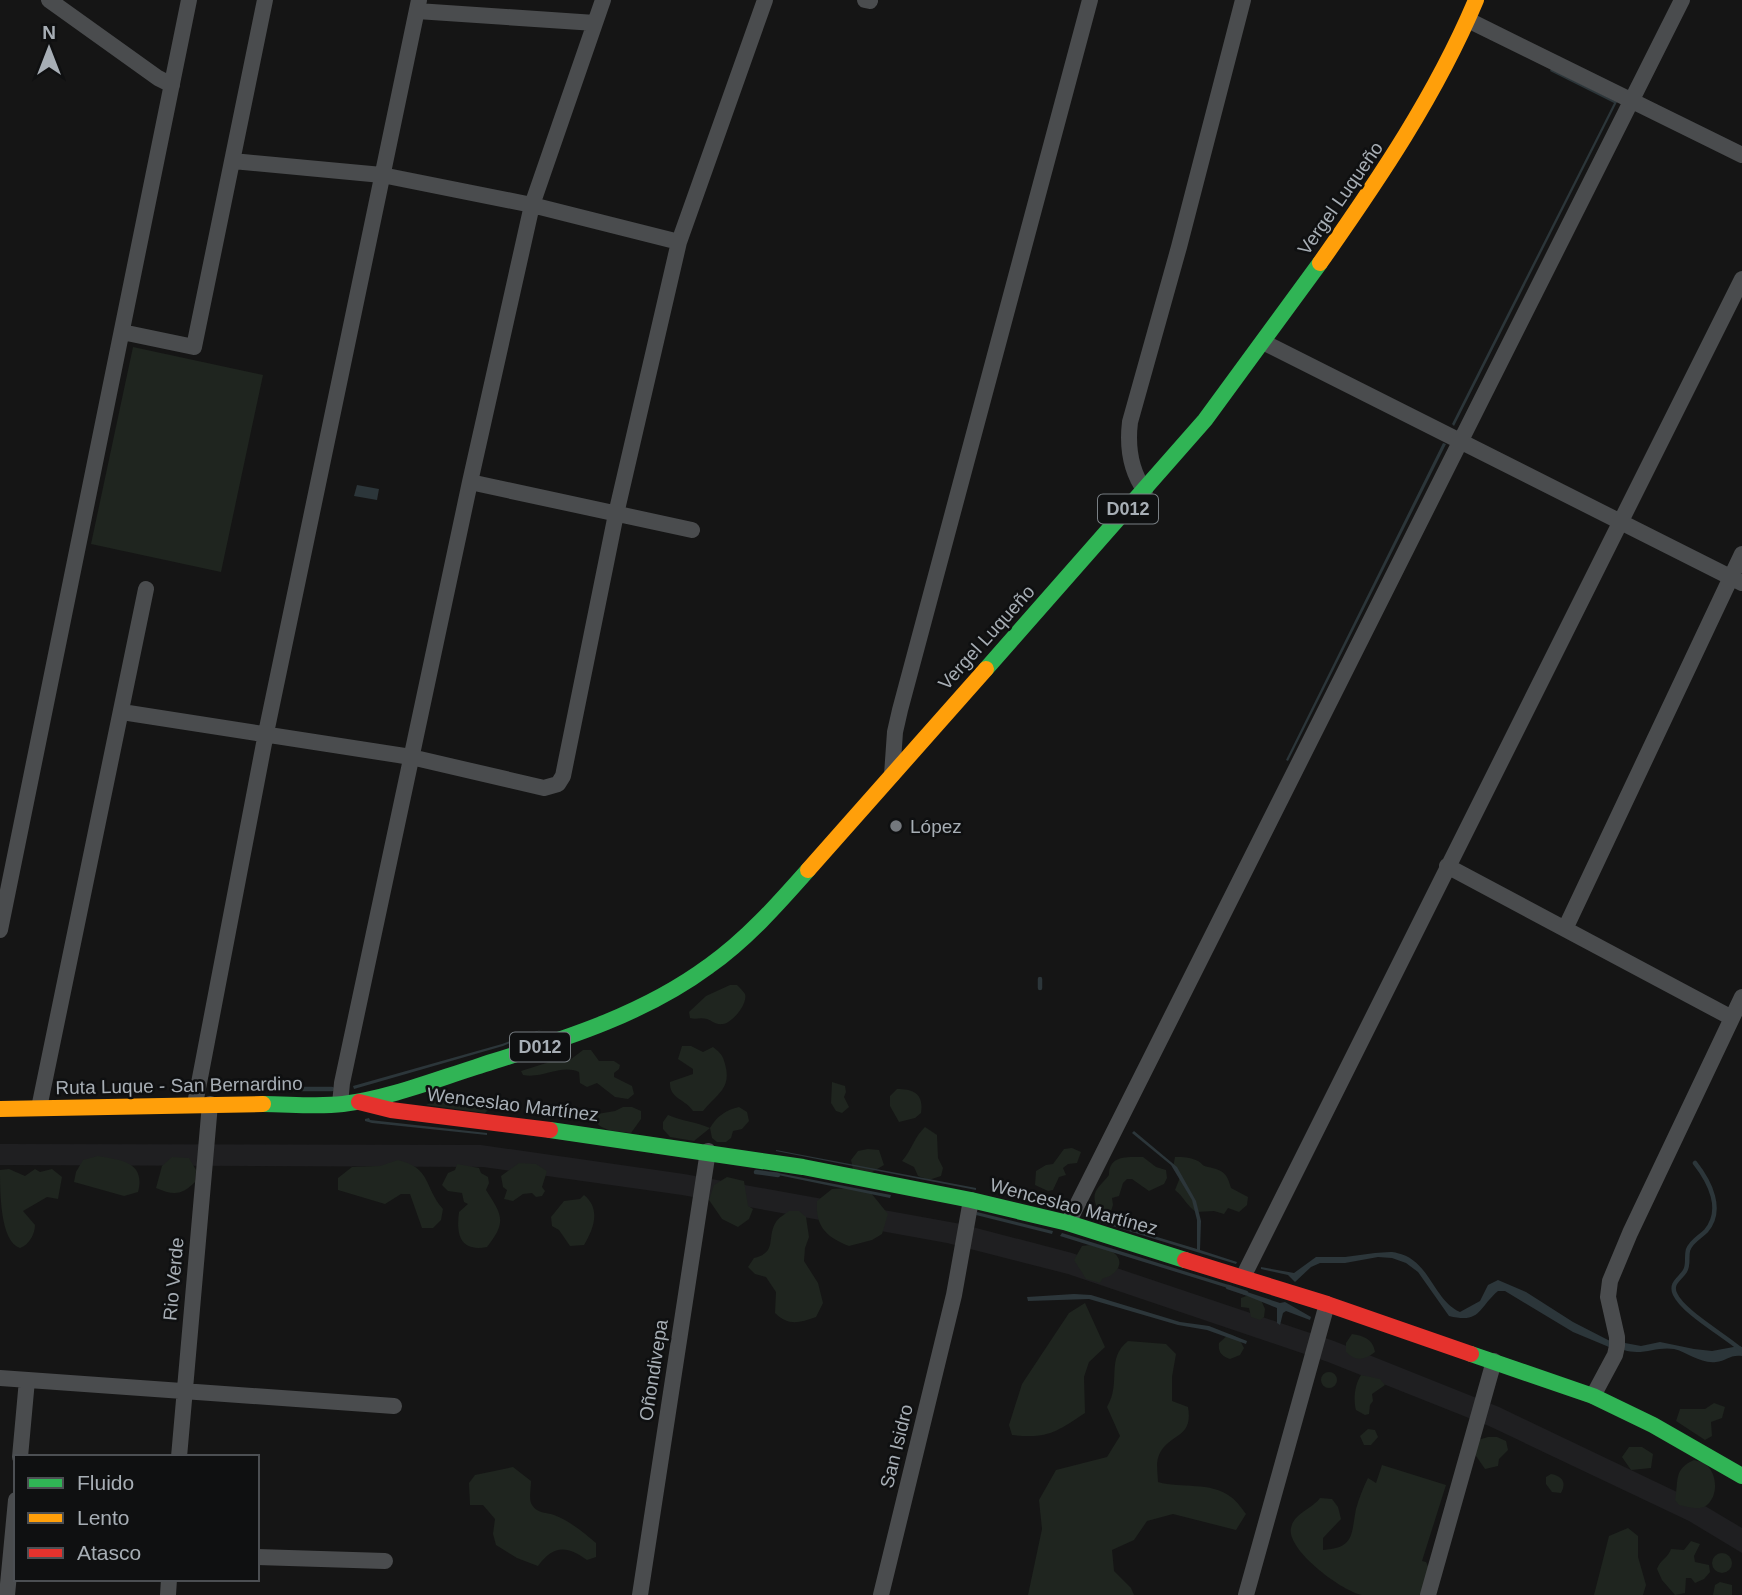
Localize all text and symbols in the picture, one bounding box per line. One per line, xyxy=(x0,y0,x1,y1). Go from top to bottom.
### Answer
north arrow xyxy=(14,14,84,84)
text: N xyxy=(42,22,56,43)
street label: Vergel Luqueño xyxy=(1294,138,1387,259)
road number: D012 xyxy=(1098,494,1158,524)
street label: Vergel Luqueño xyxy=(934,581,1039,694)
place label: López xyxy=(910,816,962,837)
marker: López xyxy=(888,818,904,834)
road number: D012 xyxy=(510,1032,570,1062)
street label: Ruta Luque - San Bernardino xyxy=(55,1073,303,1098)
street label: Wenceslao Martínez xyxy=(426,1084,600,1125)
street label: Wenceslao Martínez xyxy=(988,1174,1160,1239)
street label: Rio Verde xyxy=(159,1237,188,1322)
street label: Oñondivepa xyxy=(635,1317,672,1422)
street label: San Isidro xyxy=(876,1402,917,1490)
legend xyxy=(14,1455,259,1581)
text: Fluido xyxy=(77,1471,134,1494)
text: Lento xyxy=(77,1506,130,1529)
text: Atasco xyxy=(77,1541,141,1564)

